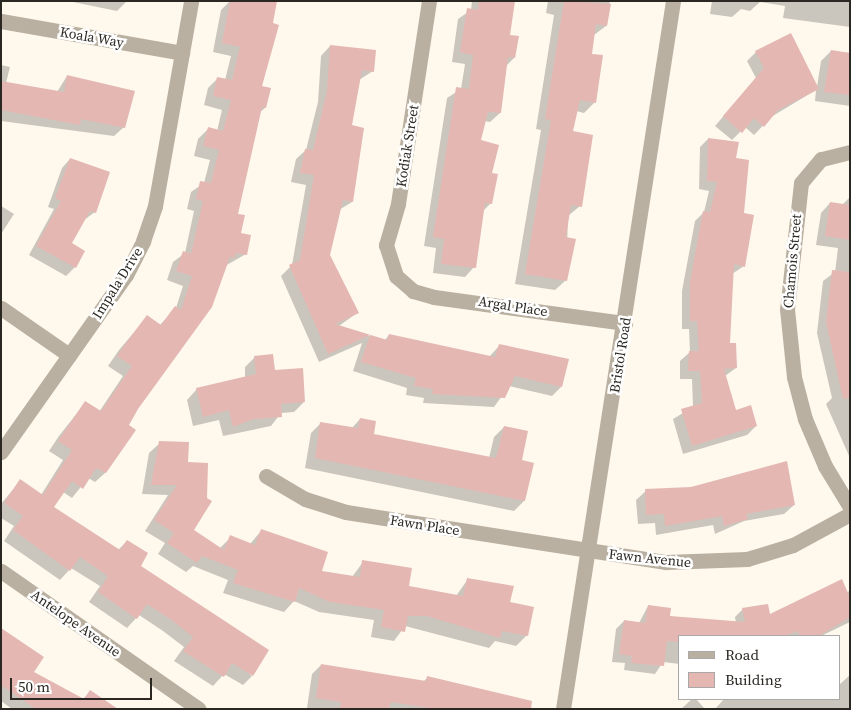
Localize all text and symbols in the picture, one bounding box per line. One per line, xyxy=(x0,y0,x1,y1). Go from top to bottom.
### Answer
street label: Koala Way xyxy=(59,23,125,51)
street label: Kodiak Street xyxy=(392,104,422,188)
street label: Chamois Street xyxy=(780,213,804,309)
street label: Impala Drive xyxy=(88,244,146,322)
street label: Argal Place xyxy=(477,292,549,320)
street label: Bristol Road xyxy=(606,316,634,394)
street label: Fawn Place xyxy=(389,511,461,539)
street label: Fawn Avenue xyxy=(608,545,692,571)
street label: Antelope Avenue xyxy=(28,586,124,660)
legend xyxy=(678,635,841,700)
text: Road xyxy=(725,644,759,665)
scale bar xyxy=(12,668,155,700)
text: Building xyxy=(725,669,782,690)
text: 50 m xyxy=(18,676,50,697)

